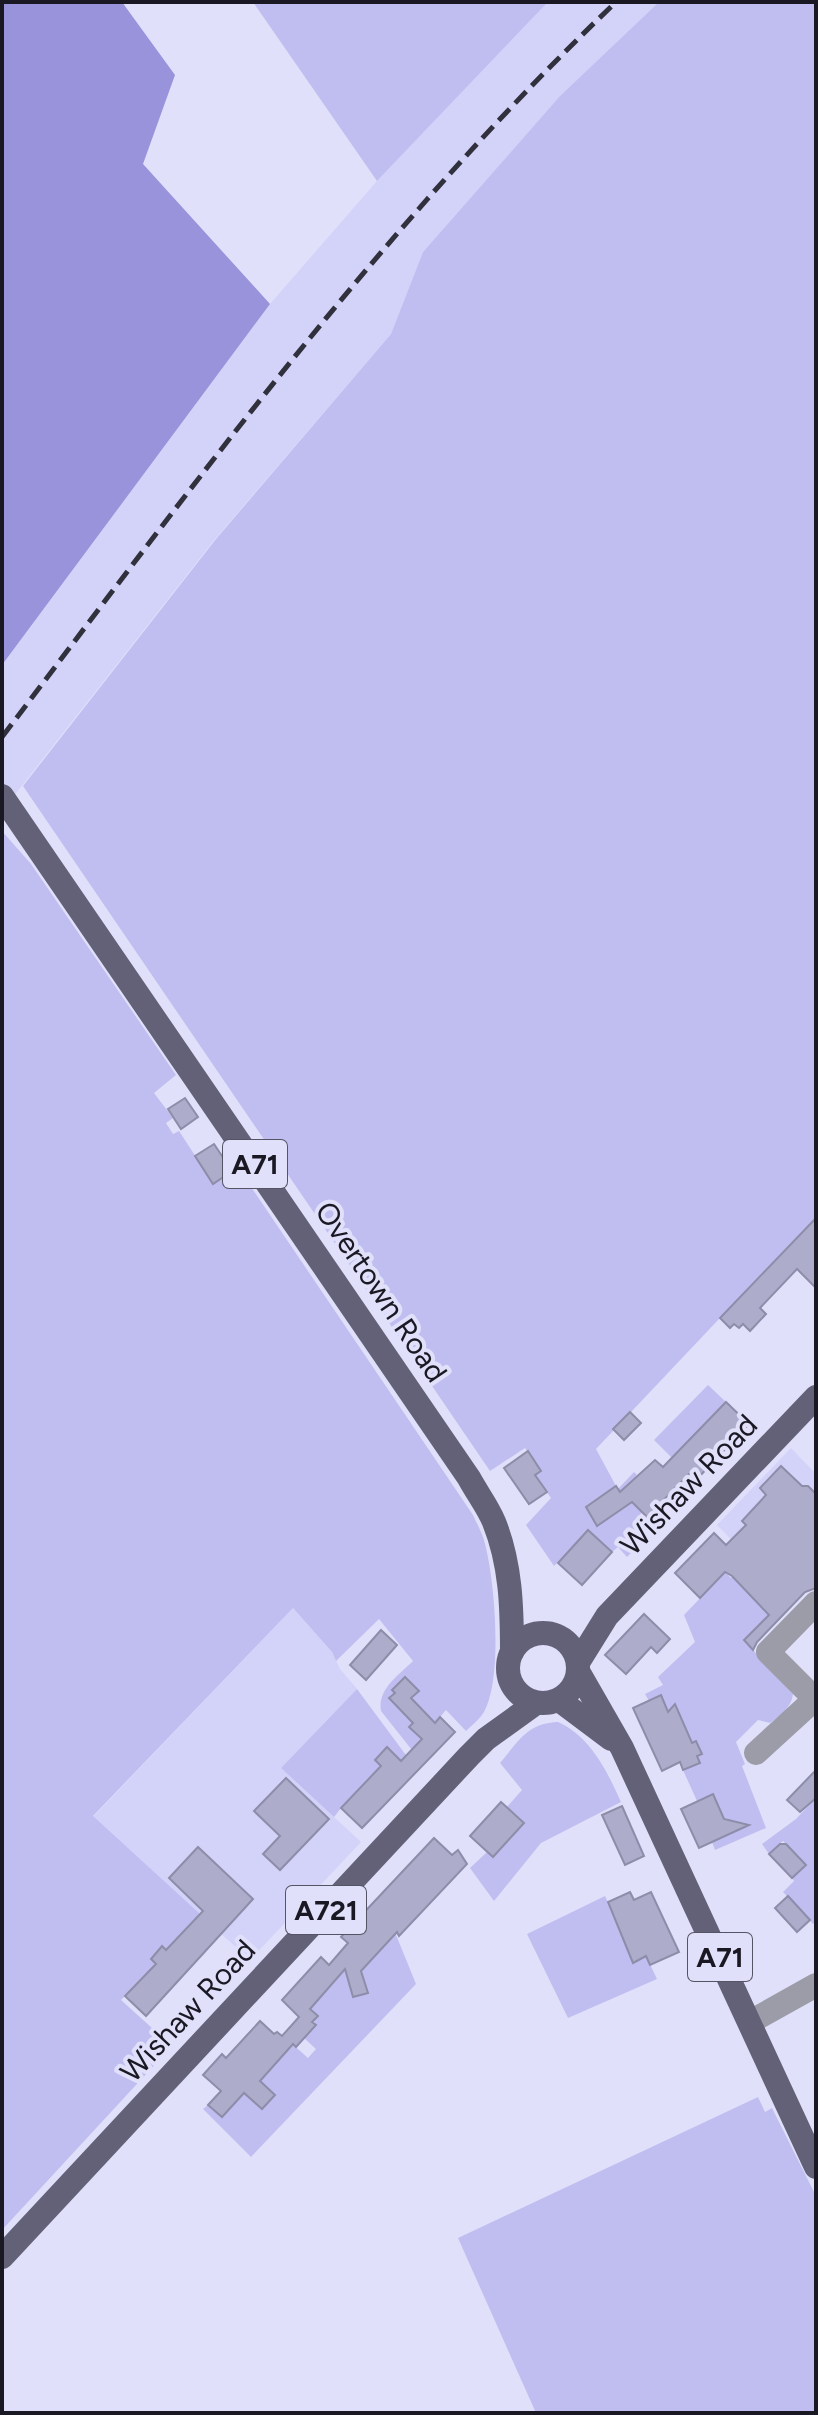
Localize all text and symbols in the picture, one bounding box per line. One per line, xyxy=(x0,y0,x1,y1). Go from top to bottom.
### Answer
road number: A71 xyxy=(223,1140,287,1188)
street label: Overtown Road xyxy=(307,1194,455,1389)
street label: Wishaw Road xyxy=(612,1407,765,1563)
road number: A721 xyxy=(286,1886,366,1934)
street label: Wishaw Road xyxy=(112,1932,263,2090)
road number: A71 xyxy=(688,1933,752,1981)

